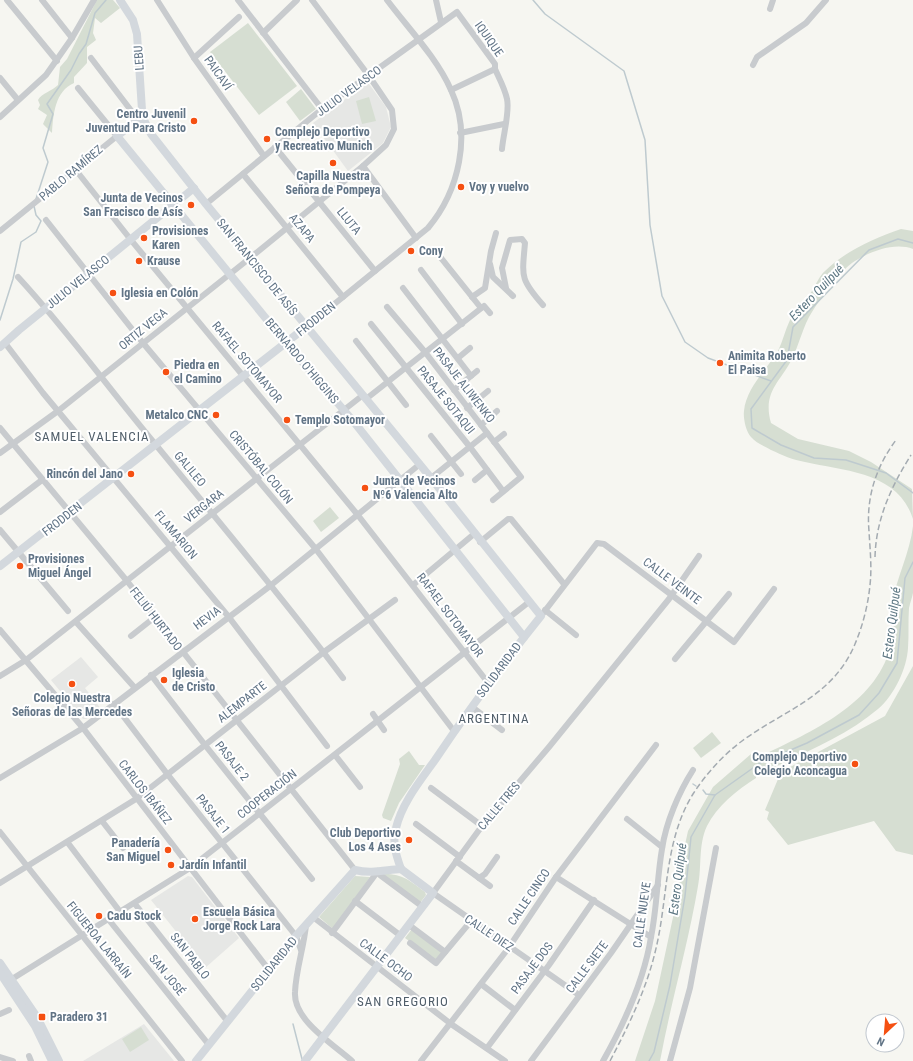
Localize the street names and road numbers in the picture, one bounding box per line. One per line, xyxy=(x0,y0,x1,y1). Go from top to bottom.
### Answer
street label: IQUIQUE xyxy=(472,19,506,59)
street label: LEBU xyxy=(131,45,147,71)
street label: PAICAVÍ xyxy=(201,53,236,94)
street label: JULIO VELASCO xyxy=(314,63,384,119)
street label: PABLO RAMÍREZ xyxy=(36,142,106,204)
street label: LLUTA xyxy=(334,205,364,237)
street label: AZAPA xyxy=(286,211,318,245)
street label: SAN FRANCISCO DE ASÍS xyxy=(214,215,301,318)
street label: JULIO VELASCO xyxy=(44,252,112,312)
street label: FRODDEN xyxy=(294,299,338,339)
street label: ORTIZ VEGA xyxy=(116,305,170,353)
street label: BERNARDO O'HIGGINS xyxy=(262,315,342,407)
street label: RAFAEL SOTOMAYOR xyxy=(209,319,285,406)
street label: PASAJE ALIWENKO xyxy=(430,344,498,426)
street label: PASAJE SOTAQUI xyxy=(414,363,478,437)
street label: CRISTÓBAL COLÓN xyxy=(226,427,297,507)
street label: GALILEO xyxy=(171,449,209,489)
street label: VERGARA xyxy=(181,486,227,526)
street label: FRODDEN xyxy=(39,499,85,539)
street label: FLAMARION xyxy=(152,508,200,562)
street label: CALLE VEINTE xyxy=(640,555,704,607)
street label: RAFAEL SOTOMAYOR xyxy=(414,570,486,660)
street label: FELIÚ HURTADO xyxy=(127,584,186,654)
street label: HEVIA xyxy=(191,603,223,633)
street label: SOLIDARIDAD xyxy=(474,639,524,700)
street label: ALEMPARTE xyxy=(215,678,269,726)
street label: PASAJE 2 xyxy=(212,738,252,784)
street label: CARLOS IBÁÑEZ xyxy=(116,756,176,827)
street label: COOPERACIÓN xyxy=(234,766,299,822)
street label: CALLE TRES xyxy=(475,779,523,833)
street label: PASAJE 1 xyxy=(193,791,233,837)
street label: CALLE CINCO xyxy=(505,866,553,928)
street label: CALLE NUEVE xyxy=(630,881,654,949)
street label: FIGUEROA LARRAÍN xyxy=(64,898,135,981)
street label: CALLE DIEZ xyxy=(462,912,516,954)
street label: SAN PABLO xyxy=(167,930,213,982)
street label: SOLIDARIDAD xyxy=(248,934,300,994)
street label: CALLE OCHO xyxy=(357,936,415,984)
street label: CALLE SIETE xyxy=(563,938,611,996)
street label: PASAJE DOS xyxy=(508,940,556,996)
street label: SAN JOSÉ xyxy=(146,951,189,998)

